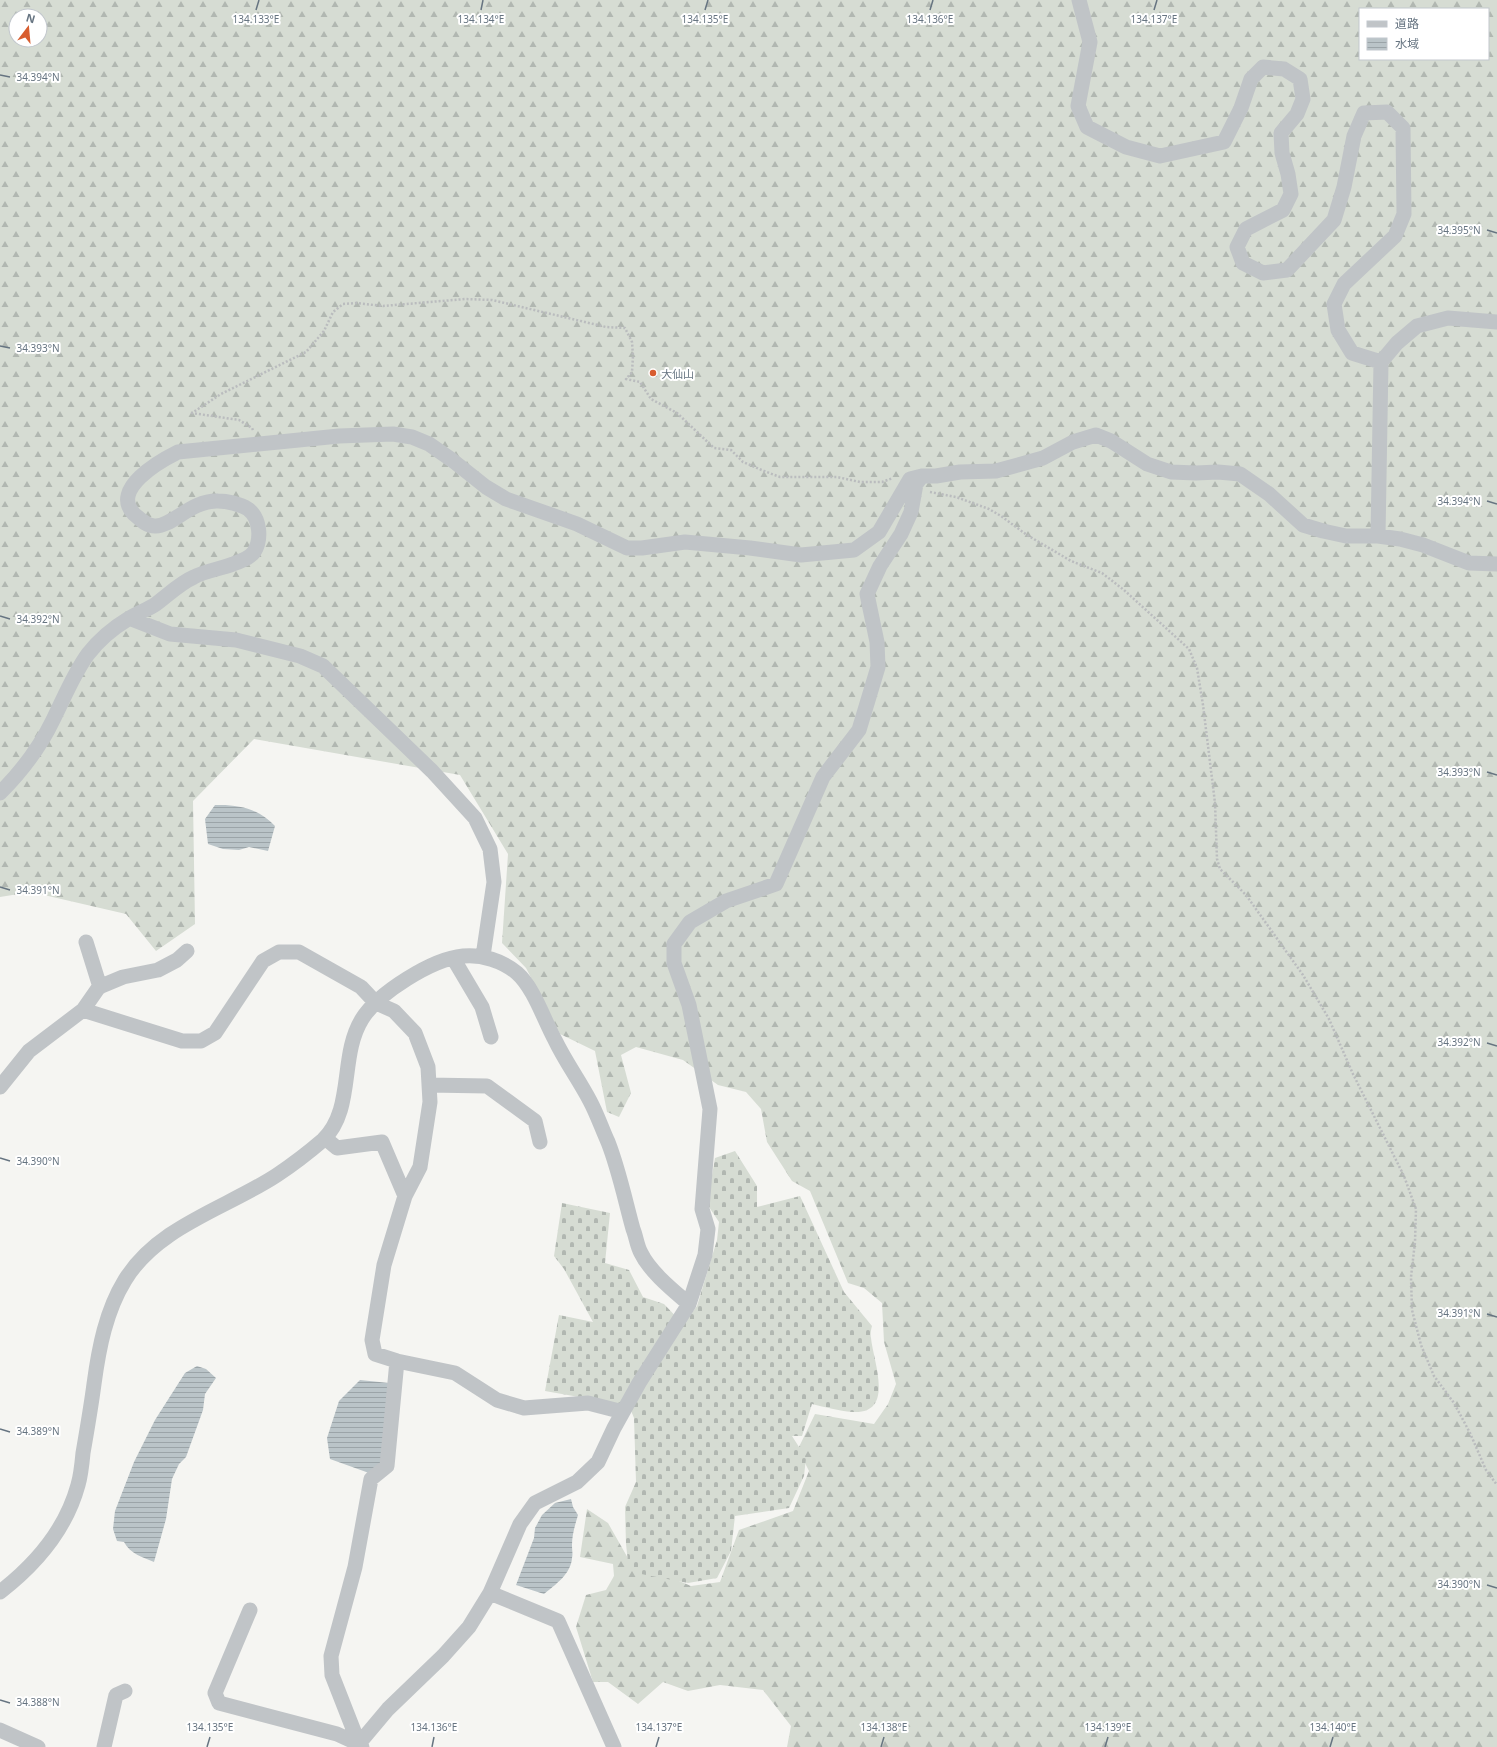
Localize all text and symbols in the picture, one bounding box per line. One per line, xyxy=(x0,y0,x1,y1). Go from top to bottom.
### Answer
north arrow xyxy=(8,8,48,48)
legend xyxy=(1359,8,1489,60)
text: N xyxy=(25,9,37,26)
text: 134.133°E xyxy=(233,12,279,26)
text: 134.134°E xyxy=(458,12,504,26)
text: 134.135°E xyxy=(682,12,728,26)
text: 134.136°E xyxy=(907,12,953,26)
text: 134.137°E xyxy=(1131,12,1177,26)
text: 道路 xyxy=(1395,15,1419,32)
text: 水域 xyxy=(1395,35,1419,52)
text: 34.394°N xyxy=(16,70,60,84)
text: 34.395°N xyxy=(1437,223,1481,237)
text: 34.393°N xyxy=(16,341,60,355)
place label: 大仙山 xyxy=(661,366,694,381)
marker: 大仙山 xyxy=(648,368,658,378)
text: 34.394°N xyxy=(1437,494,1481,508)
text: 34.392°N xyxy=(16,612,60,626)
text: 34.393°N xyxy=(1437,765,1481,779)
text: 34.391°N xyxy=(16,883,60,897)
text: 34.392°N xyxy=(1437,1035,1481,1049)
text: 34.390°N xyxy=(16,1154,60,1168)
text: 34.391°N xyxy=(1437,1306,1481,1320)
text: 34.389°N xyxy=(16,1424,60,1438)
text: 34.390°N xyxy=(1437,1577,1481,1591)
text: 34.388°N xyxy=(16,1695,60,1709)
text: 134.135°E xyxy=(187,1720,233,1734)
text: 134.136°E xyxy=(411,1720,457,1734)
text: 134.137°E xyxy=(636,1720,682,1734)
text: 134.138°E xyxy=(861,1720,907,1734)
text: 134.139°E xyxy=(1085,1720,1131,1734)
text: 134.140°E xyxy=(1310,1720,1356,1734)

